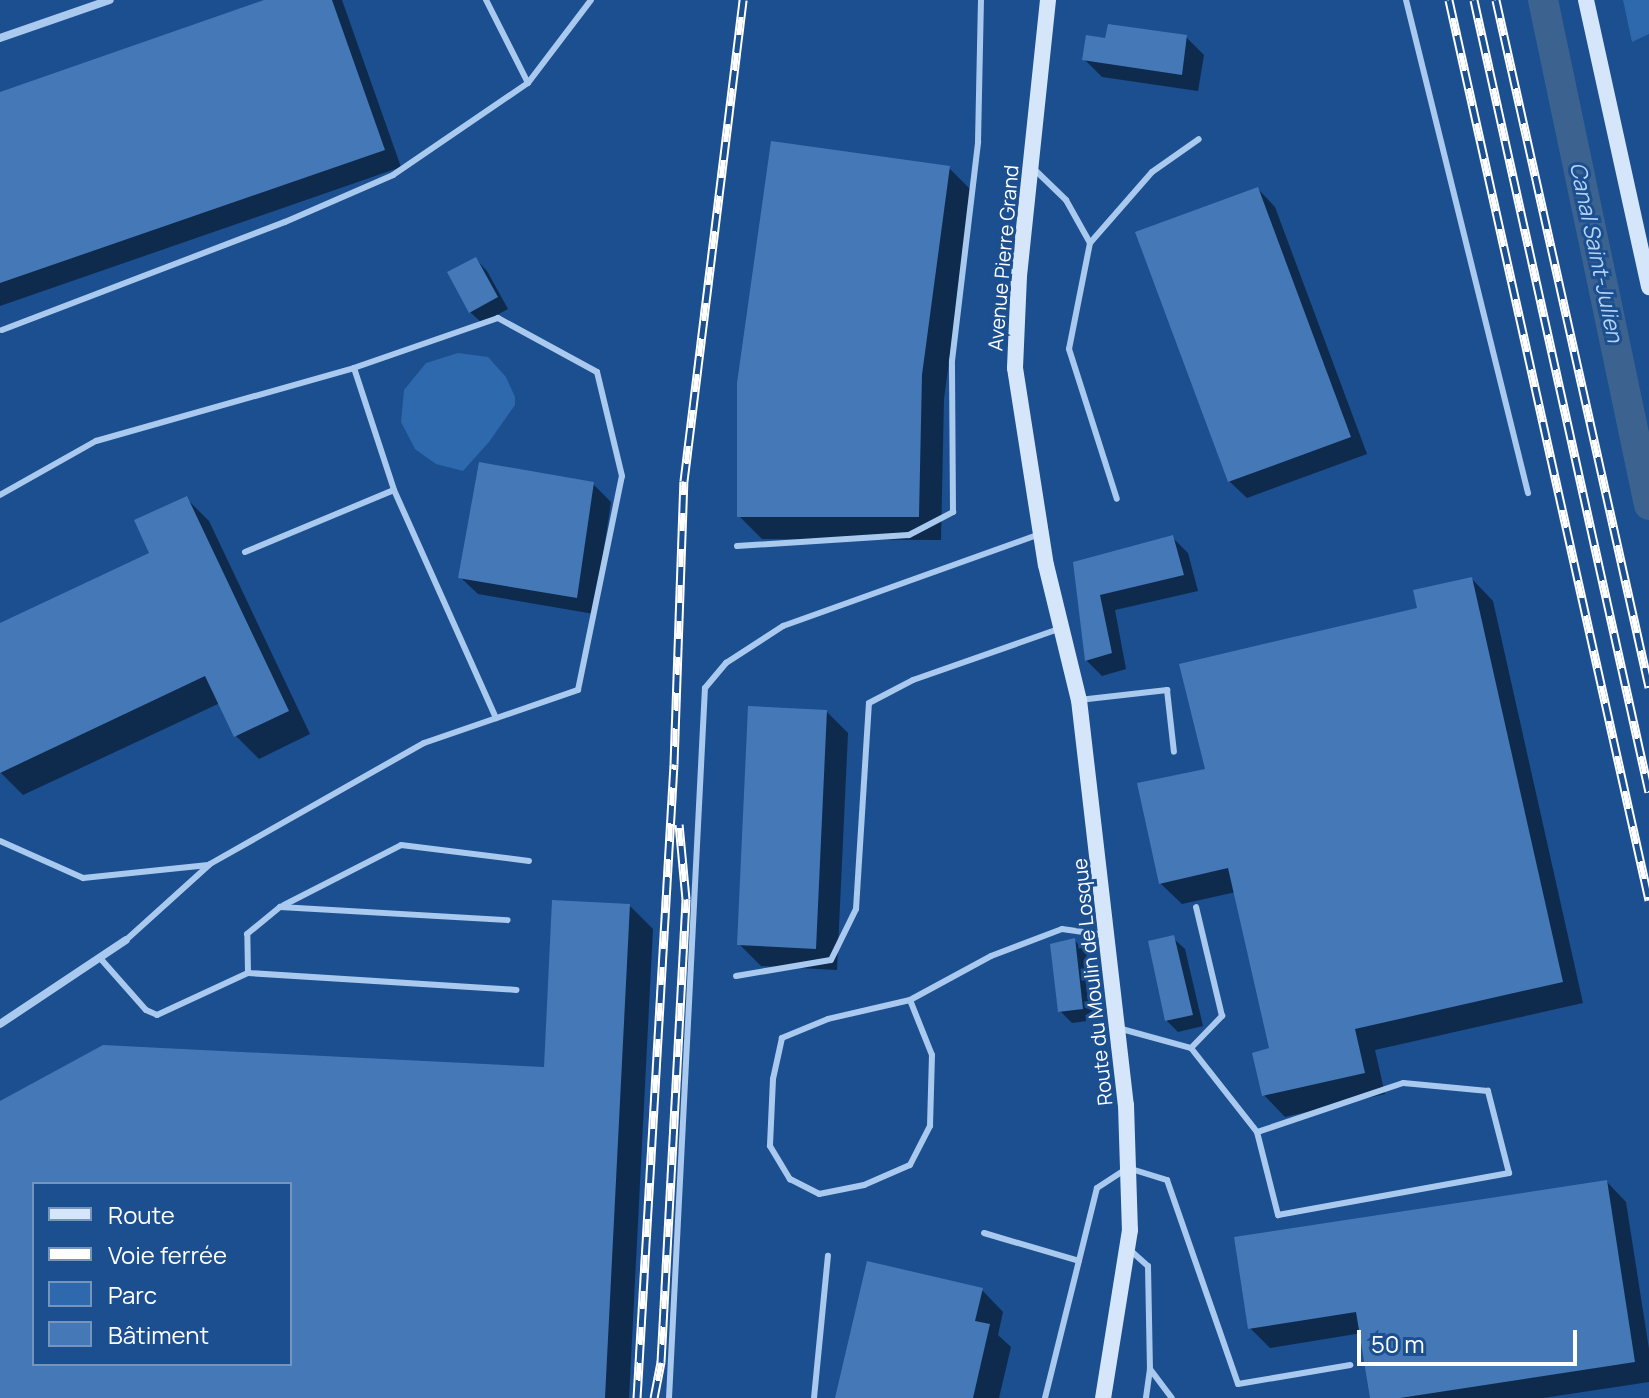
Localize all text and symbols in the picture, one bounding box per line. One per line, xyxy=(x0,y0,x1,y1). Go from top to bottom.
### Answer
water label: Canal Saint-Julien xyxy=(1564,160,1628,344)
street label: Avenue Pierre Grand xyxy=(983,164,1023,352)
street label: Route du Moulin de Losque xyxy=(1067,857,1117,1107)
legend xyxy=(32,1182,292,1366)
text: Route xyxy=(108,1198,175,1231)
text: Voie ferrée xyxy=(108,1238,227,1271)
text: Parc xyxy=(108,1278,157,1311)
scale bar xyxy=(1361,1314,1581,1364)
text: Bâtiment xyxy=(108,1318,209,1351)
text: 50 m xyxy=(1371,1327,1425,1360)

